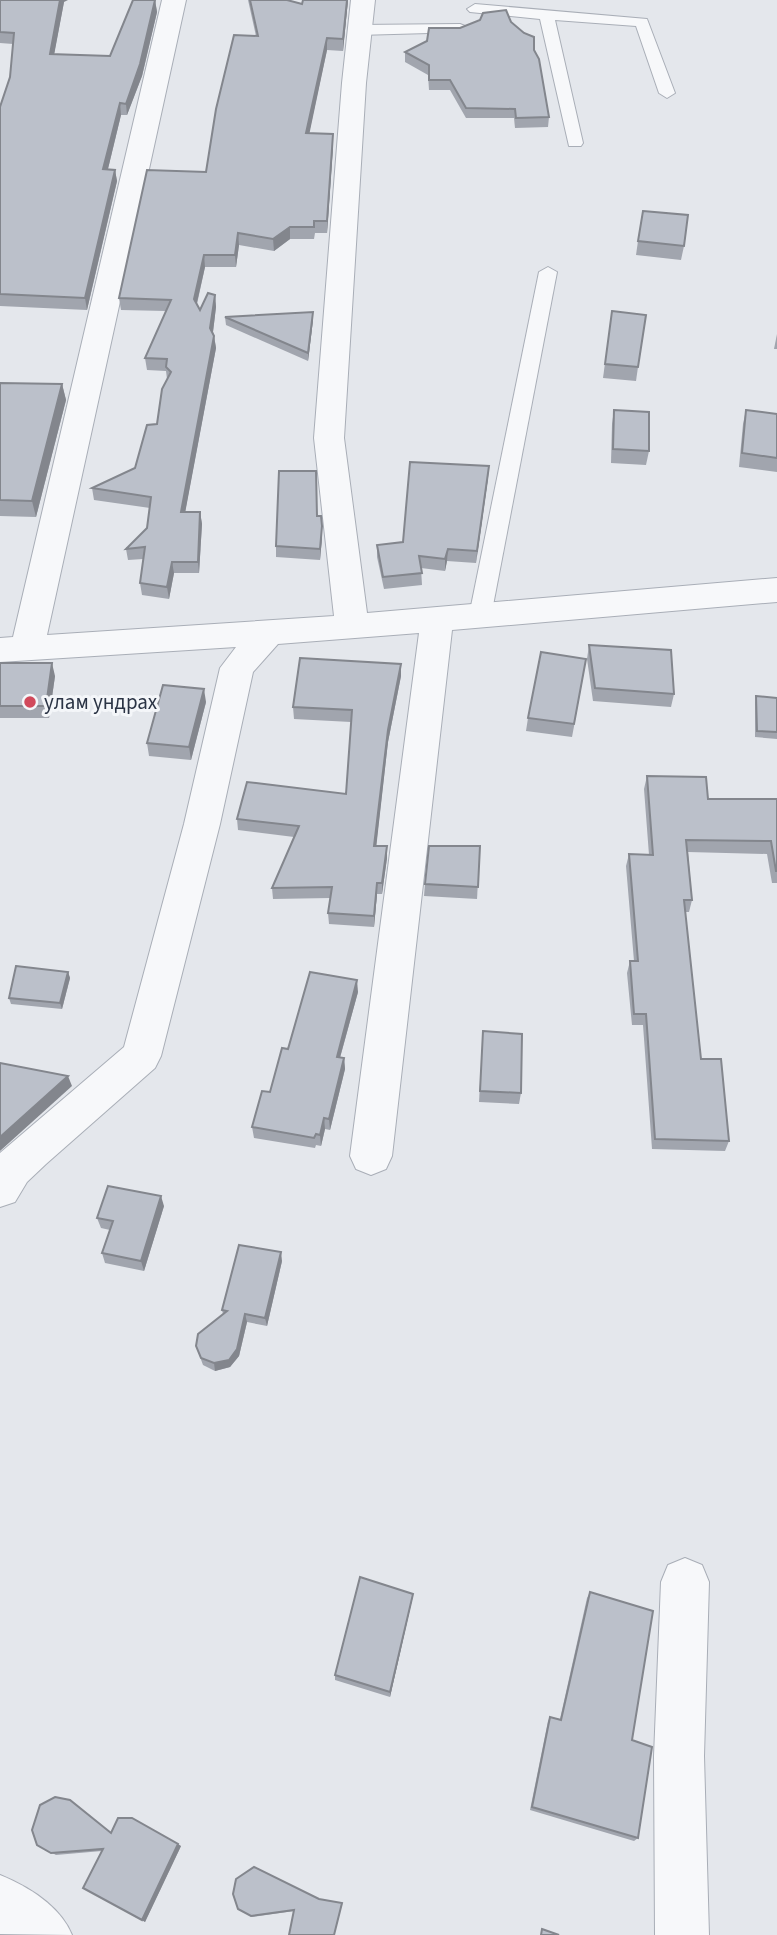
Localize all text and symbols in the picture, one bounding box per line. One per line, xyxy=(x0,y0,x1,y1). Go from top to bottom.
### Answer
place label: улам ундрах xyxy=(44,687,158,717)
marker: улам ундрах xyxy=(22,694,38,710)

